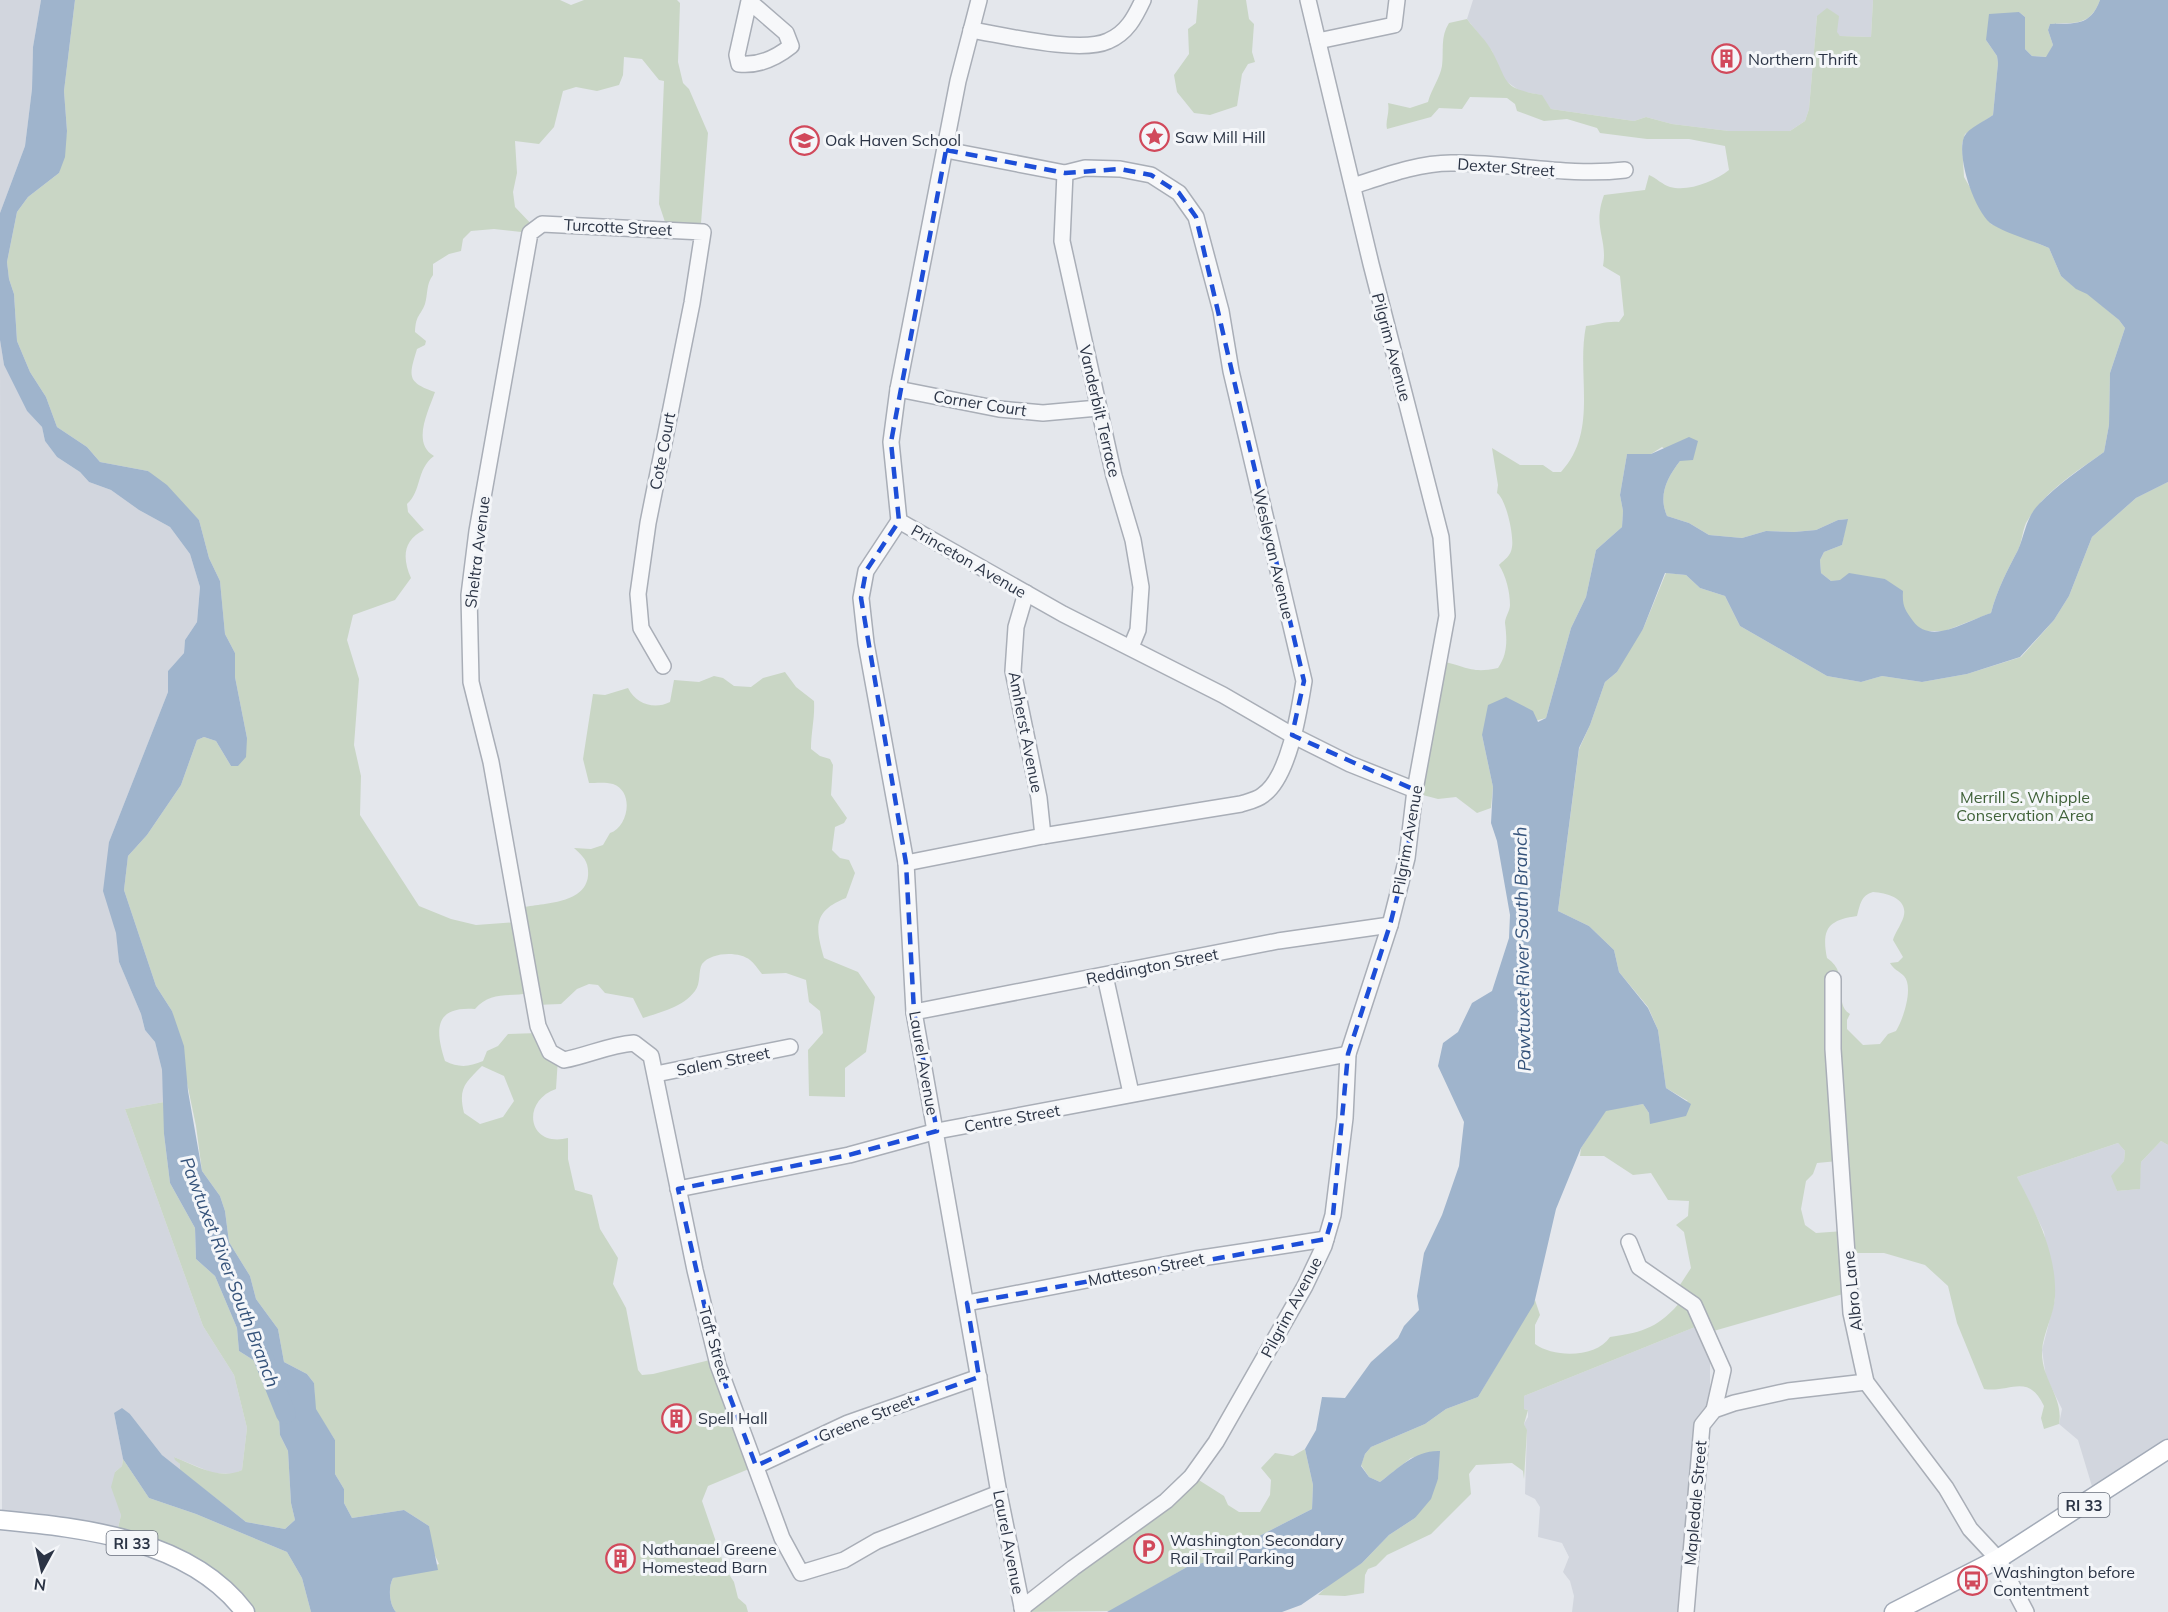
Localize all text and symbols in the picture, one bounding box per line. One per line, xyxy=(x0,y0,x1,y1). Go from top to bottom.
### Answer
building icon: Northern Thrift xyxy=(1711,43,1743,75)
place label: Northern Thrift xyxy=(1748,49,1858,69)
place icon: Saw Mill Hill xyxy=(1138,121,1170,153)
school or university icon: Oak Haven School xyxy=(788,124,820,156)
place label: Saw Mill Hill xyxy=(1175,127,1266,147)
place label: Oak Haven School xyxy=(825,130,961,150)
street label: Dexter Street xyxy=(1457,154,1556,180)
street label: Turcotte Street xyxy=(563,214,673,240)
street label: Pilgrim Avenue xyxy=(1368,291,1416,403)
street label: Vanderbilt Terrace xyxy=(1075,343,1125,479)
street label: Corner Court xyxy=(932,386,1028,420)
street label: Cote Court xyxy=(645,410,679,491)
street label: Wesleyan Avenue xyxy=(1249,487,1299,621)
street label: Sheltra Avenue xyxy=(460,495,494,609)
street label: Princeton Avenue xyxy=(908,520,1030,602)
street label: Amherst Avenue xyxy=(1004,670,1048,794)
street label: Pilgrim Avenue xyxy=(1387,783,1427,897)
park label: Merrill S. Whipple Conservation Area xyxy=(1956,787,2094,825)
water label: Pawtuxet River South Branch xyxy=(1508,826,1536,1072)
street label: Reddington Street xyxy=(1084,943,1220,989)
street label: Laurel Avenue xyxy=(905,1009,943,1117)
street label: Salem Street xyxy=(675,1042,772,1080)
street label: Centre Street xyxy=(963,1100,1062,1136)
water label: Pawtuxet River South Branch xyxy=(175,1154,285,1390)
street label: Matteson Street xyxy=(1086,1248,1206,1290)
street label: Albro Lane xyxy=(1838,1250,1866,1332)
street label: Pilgrim Avenue xyxy=(1256,1253,1326,1361)
street label: Taft Street xyxy=(695,1304,735,1384)
street label: Greene Street xyxy=(815,1390,917,1446)
building icon: Spell Hall xyxy=(661,1402,693,1434)
place label: Spell Hall xyxy=(698,1408,768,1428)
street label: Mapledale Street xyxy=(1680,1439,1710,1566)
street label: Laurel Avenue xyxy=(989,1488,1029,1596)
road number: RI 33 xyxy=(2058,1493,2110,1517)
place label: Washington Secondary Rail Trail Parking xyxy=(1170,1530,1344,1568)
road number: RI 33 xyxy=(106,1531,158,1555)
parking icon: Washington Secondary Rail Trail Parking xyxy=(1133,1533,1165,1565)
place label: Nathanael Greene Homestead Barn xyxy=(642,1539,777,1577)
north arrow xyxy=(12,1540,72,1600)
building icon: Nathanael Greene Homestead Barn xyxy=(605,1542,637,1574)
place label: Washington before Contentment xyxy=(1993,1562,2135,1600)
bus stop icon: Washington before Contentment xyxy=(1956,1565,1988,1597)
text: N xyxy=(33,1574,47,1596)

